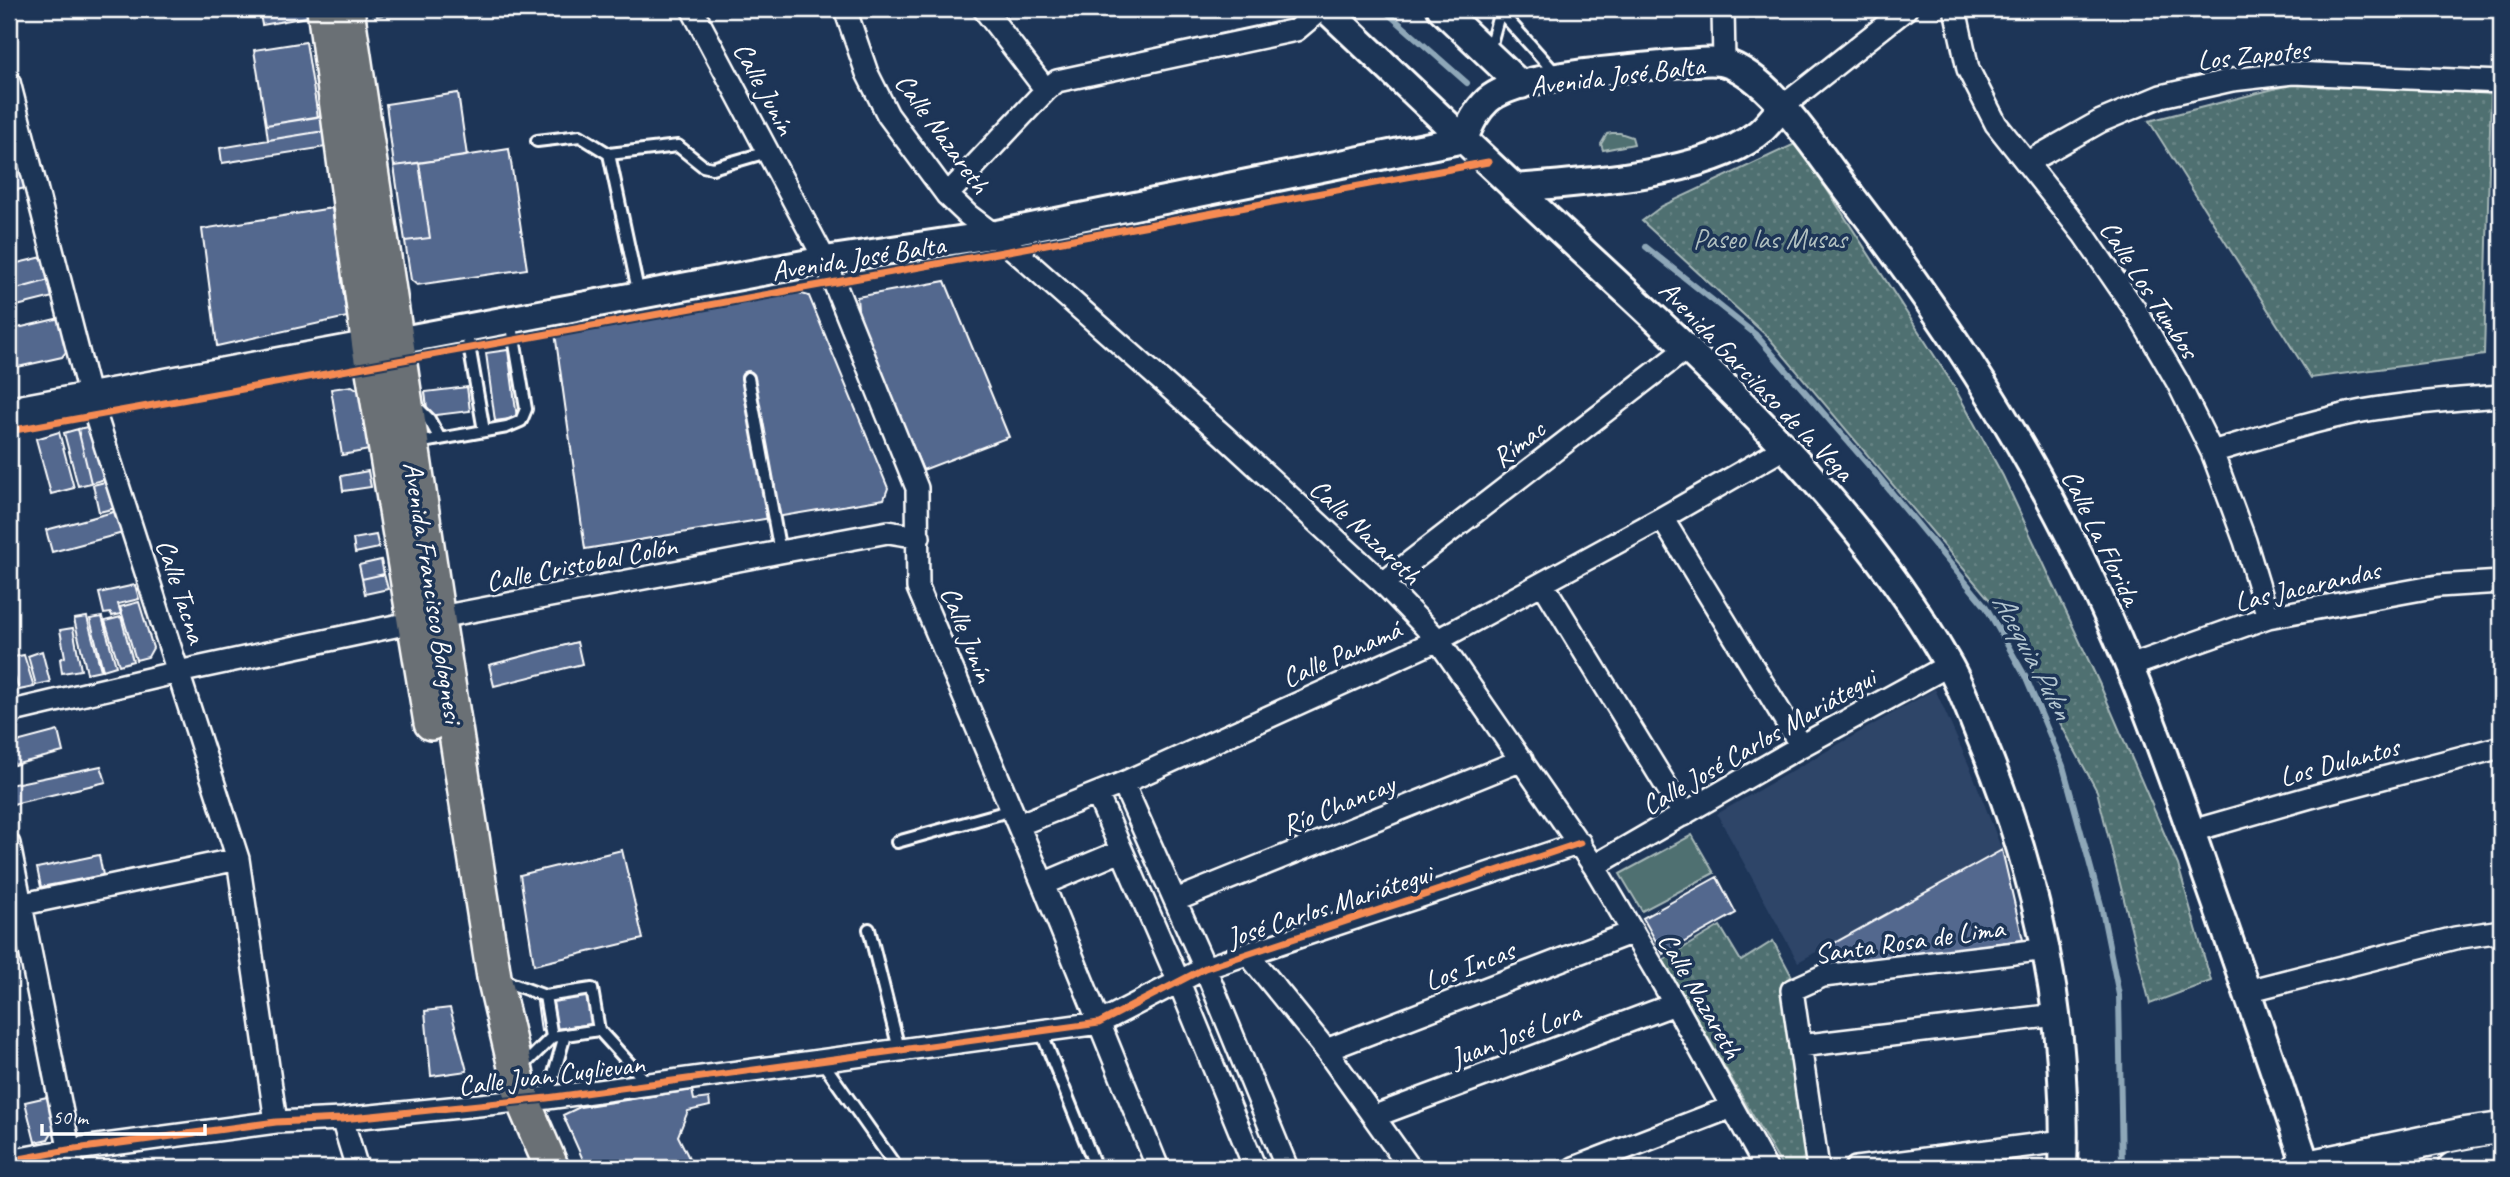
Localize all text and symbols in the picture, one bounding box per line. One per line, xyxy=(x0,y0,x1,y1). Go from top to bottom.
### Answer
street label: Los Zapotes xyxy=(2195,31,2313,78)
street label: Calle Junín xyxy=(726,36,804,142)
street label: Avenida José Balta xyxy=(1528,47,1708,104)
street label: Calle Nazareth xyxy=(887,66,998,201)
street label: Calle Los Tumbos xyxy=(2092,214,2209,367)
park label: Paseo las Musas xyxy=(1693,221,1849,256)
street label: Avenida José Balta xyxy=(769,226,949,288)
street label: Avenida Garcilaso de la Vega xyxy=(1652,273,1863,489)
street label: Rímac xyxy=(1485,411,1553,475)
street label: Avenida Francisco Bolognesi xyxy=(396,459,472,729)
street label: Calle La Florida xyxy=(2054,464,2150,613)
street label: Calle Nazareth xyxy=(1302,471,1429,592)
street label: Calle Cristobal Colón xyxy=(483,528,681,599)
street label: Calle Tacna xyxy=(148,535,215,649)
street label: Las Jacarandas xyxy=(2231,551,2386,619)
street label: Calle Junín xyxy=(933,581,1003,688)
water label: Acequia Pulen xyxy=(1984,587,2083,728)
street label: Calle Panamá xyxy=(1276,611,1409,695)
street label: Calle José Carlos Mariátegui xyxy=(1635,658,1885,823)
street label: Los Dulantos xyxy=(2276,728,2405,794)
street label: Río Chancay xyxy=(1277,765,1402,843)
street label: José Carlos Mariátegui xyxy=(1220,855,1440,956)
street label: Santa Rosa de Lima xyxy=(1812,910,2008,971)
street label: Calle Nazareth xyxy=(1650,926,1751,1065)
street label: Los Incas xyxy=(1419,932,1521,998)
street label: Juan José Lora xyxy=(1444,993,1587,1076)
street label: Calle Juan Cuglievan xyxy=(456,1046,648,1103)
scale bar xyxy=(42,1093,205,1137)
text: 50 m xyxy=(52,1104,90,1130)

